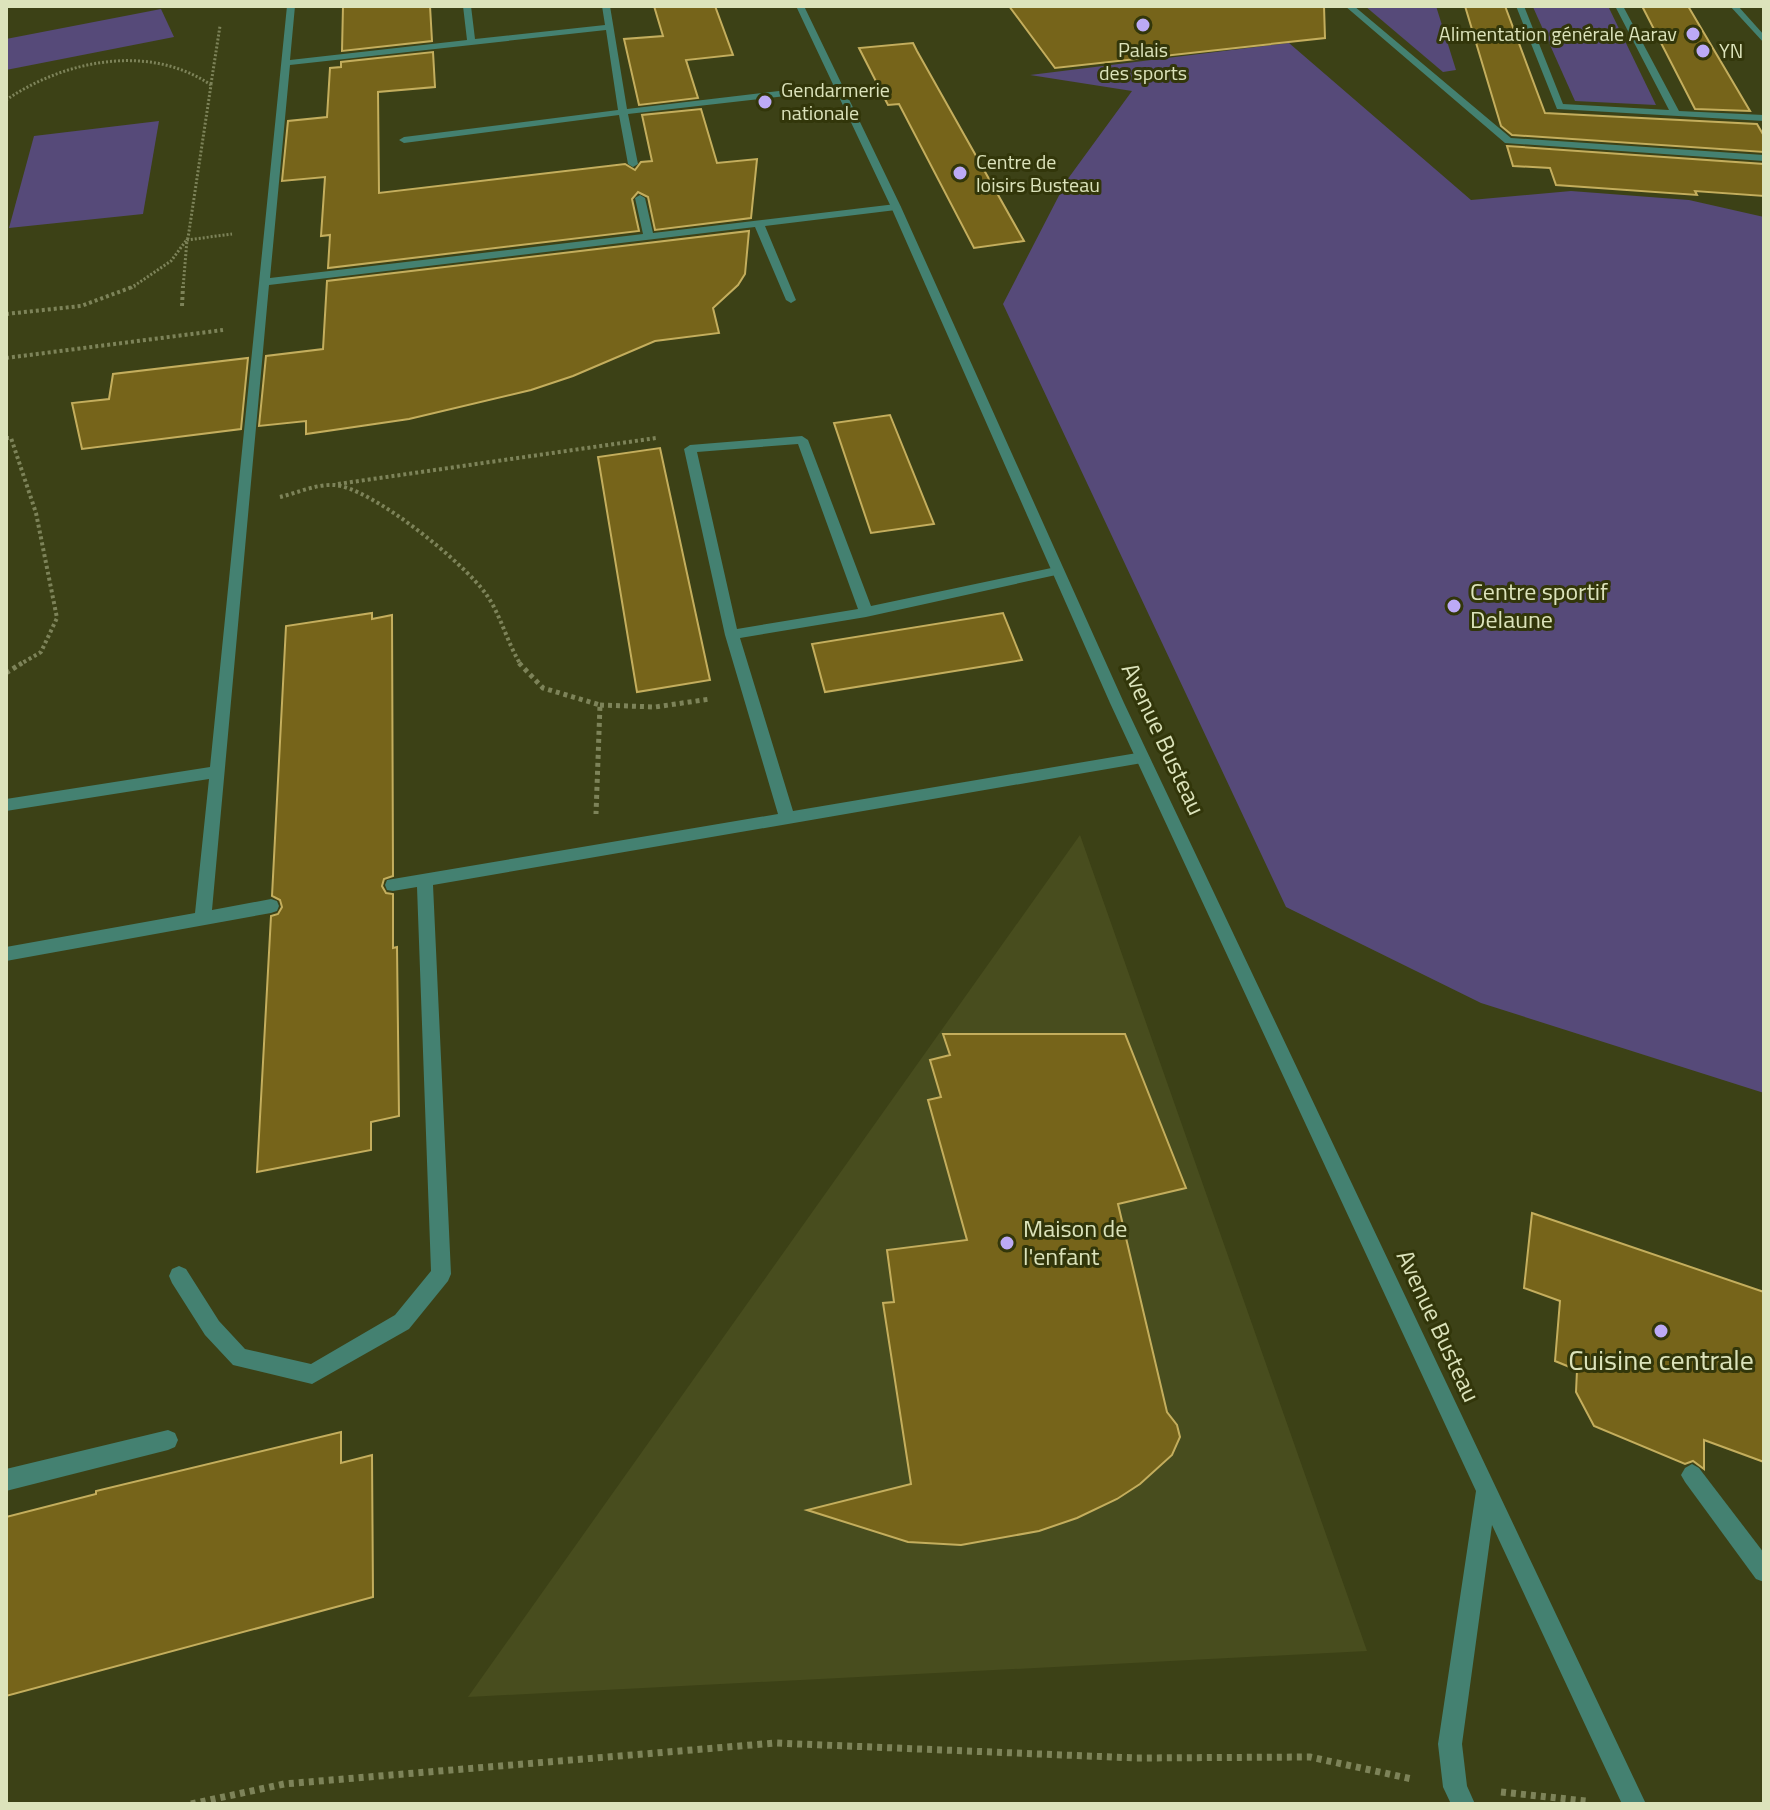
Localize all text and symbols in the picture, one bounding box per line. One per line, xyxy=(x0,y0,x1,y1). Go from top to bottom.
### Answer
marker: Palais des sports xyxy=(1134,16,1152,34)
place label: Alimentation générale Aarav xyxy=(1439,18,1677,49)
marker: Alimentation générale Aarav xyxy=(1684,25,1702,43)
place label: Palais des sports xyxy=(1099,34,1187,88)
place label: YN xyxy=(1719,35,1743,66)
marker: YN xyxy=(1694,42,1712,60)
place label: Gendarmerie nationale xyxy=(781,74,890,128)
marker: Gendarmerie nationale xyxy=(756,93,774,111)
place label: Centre de loisirs Busteau xyxy=(976,146,1100,200)
marker: Centre de loisirs Busteau xyxy=(951,164,969,182)
place label: Centre sportif Delaune xyxy=(1470,573,1608,637)
marker: Centre sportif Delaune xyxy=(1445,597,1463,615)
street label: Avenue Busteau xyxy=(1113,656,1215,821)
place label: Maison de l'enfant xyxy=(1023,1210,1127,1274)
marker: Maison de l'enfant xyxy=(998,1234,1016,1252)
street label: Avenue Busteau xyxy=(1388,1243,1490,1408)
marker: Cuisine centrale xyxy=(1652,1322,1670,1340)
place label: Cuisine centrale xyxy=(1568,1338,1754,1381)

